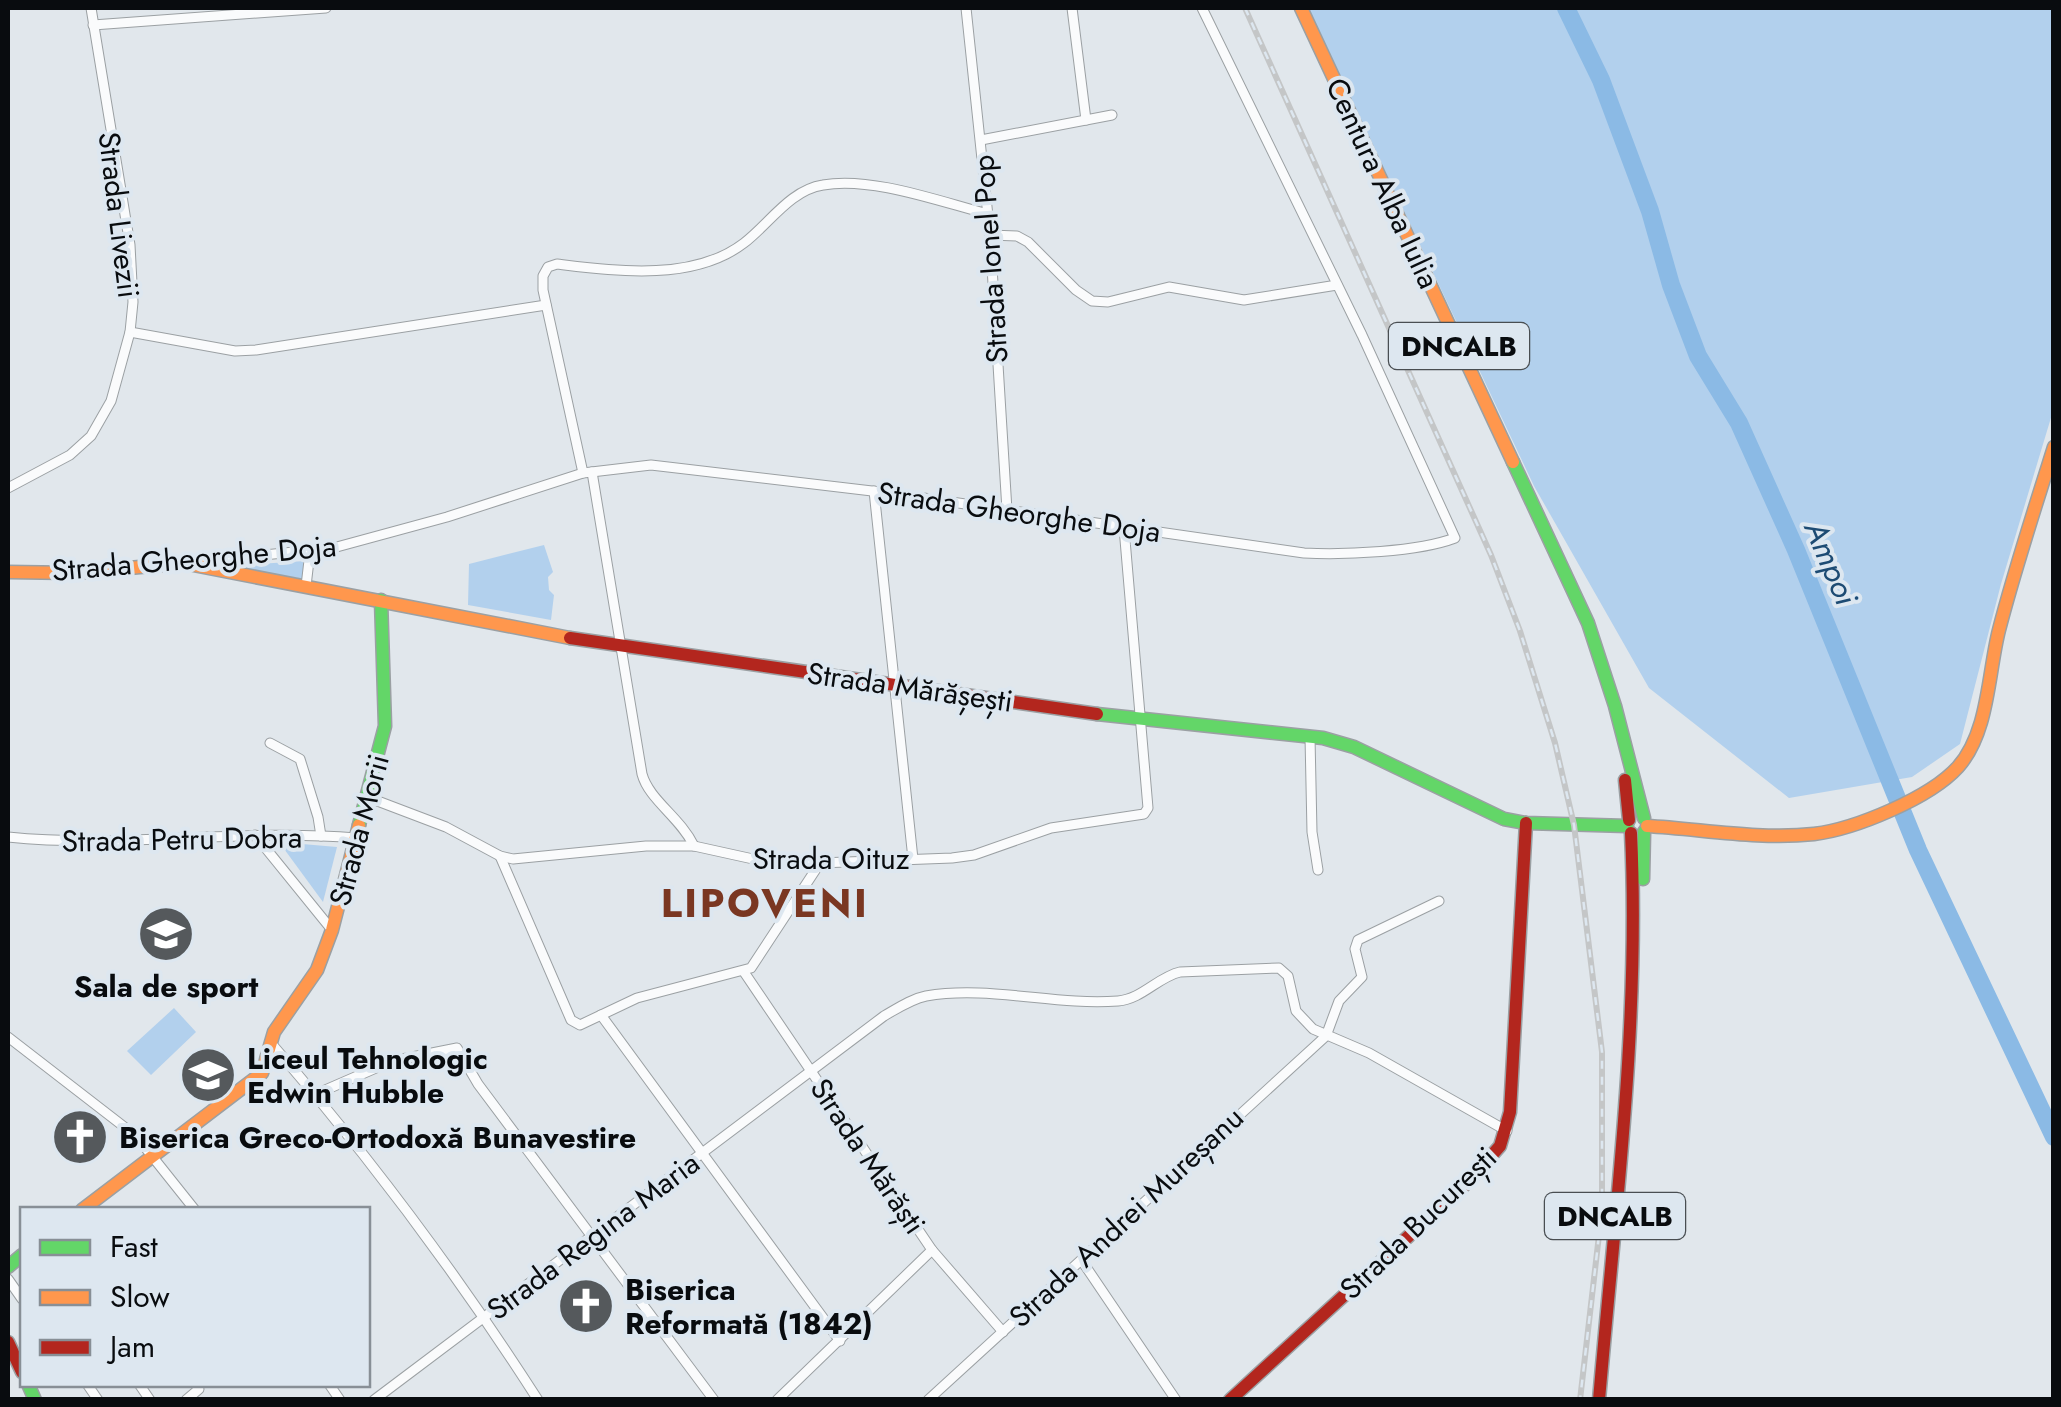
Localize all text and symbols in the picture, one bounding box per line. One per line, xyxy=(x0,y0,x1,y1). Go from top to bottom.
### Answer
street label: Centura Alba Iulia xyxy=(1315,71,1451,295)
street label: Strada Livezii xyxy=(87,129,151,301)
street label: Strada Ionel Pop xyxy=(961,153,1019,365)
road number: DNCALB xyxy=(1389,323,1529,369)
street label: Strada Gheorghe Doja xyxy=(875,471,1163,553)
water label: Ampoi xyxy=(1792,513,1870,613)
street label: Strada Gheorghe Doja xyxy=(50,524,338,592)
street label: Strada Mărășești xyxy=(804,651,1016,723)
street label: Strada Morii xyxy=(318,749,400,911)
street label: Strada Petru Dobra xyxy=(61,815,303,863)
street label: Strada Oituz xyxy=(752,837,910,880)
district label: LIPOVENI xyxy=(661,874,869,932)
school or university icon: Sala de sport xyxy=(136,904,196,964)
place label: Sala de sport xyxy=(74,965,259,1008)
place label: Liceul Tehnologic Edwin Hubble xyxy=(247,1037,488,1114)
school or university icon: Liceul Tehnologic Edwin Hubble xyxy=(178,1045,238,1105)
street label: Strada Mărăști xyxy=(800,1069,936,1243)
street label: Strada Andrei Mureșanu xyxy=(999,1097,1253,1337)
church icon: Biserica Greco-Ortodoxă Bunavestire xyxy=(50,1107,110,1167)
place label: Biserica Greco-Ortodoxă Bunavestire xyxy=(119,1116,636,1159)
street label: Strada București xyxy=(1330,1137,1506,1309)
street label: Strada Regina Maria xyxy=(478,1142,708,1330)
road number: DNCALB xyxy=(1545,1193,1685,1239)
legend xyxy=(20,1207,370,1387)
text: Fast xyxy=(110,1225,159,1268)
place label: Biserica Reformată (1842) xyxy=(625,1268,873,1345)
text: Slow xyxy=(110,1275,170,1318)
church icon: Biserica Reformată (1842) xyxy=(556,1276,616,1336)
text: Jam xyxy=(106,1325,155,1368)

